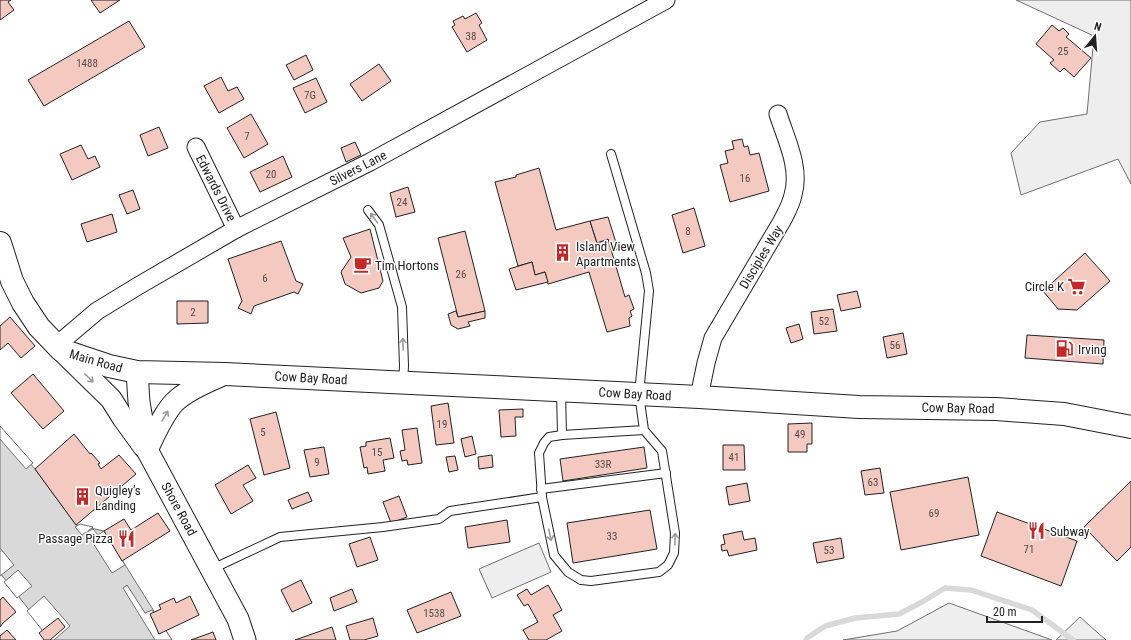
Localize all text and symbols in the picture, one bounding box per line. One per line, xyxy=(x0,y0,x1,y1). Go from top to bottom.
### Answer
north arrow xyxy=(1075,16,1115,56)
text: N xyxy=(1093,20,1103,34)
house number: 38 xyxy=(466,30,476,43)
house number: 25 xyxy=(1058,45,1068,58)
house number: 1488 xyxy=(76,57,98,70)
house number: 7G xyxy=(304,89,316,102)
house number: 7 xyxy=(244,130,250,143)
street label: Silvers Lane xyxy=(327,147,389,189)
street label: Edwards Drive xyxy=(193,152,239,224)
house number: 20 xyxy=(266,168,276,181)
house number: 16 xyxy=(740,172,750,185)
house number: 24 xyxy=(397,196,408,209)
one-way arrow xyxy=(370,213,378,224)
street label: Disciples Way xyxy=(736,222,786,291)
house number: 8 xyxy=(685,225,691,238)
place label: Island View Apartments xyxy=(576,239,636,269)
building icon: Island View Apartments xyxy=(553,243,573,263)
cafe icon: Tim Hortons xyxy=(352,255,372,275)
place label: Tim Hortons xyxy=(375,258,439,273)
house number: 26 xyxy=(456,268,466,281)
house number: 6 xyxy=(262,272,268,285)
supermarket icon: Circle K xyxy=(1067,276,1087,296)
place label: Circle K xyxy=(1025,279,1065,294)
house number: 2 xyxy=(190,306,196,319)
house number: 52 xyxy=(819,315,829,328)
one-way arrow xyxy=(400,338,407,351)
house number: 56 xyxy=(890,339,900,352)
fuel station icon: Irving xyxy=(1055,339,1075,359)
place label: Irving xyxy=(1078,342,1107,357)
street label: Main Road xyxy=(68,346,124,376)
street label: Cow Bay Road xyxy=(274,369,348,387)
one-way arrow xyxy=(84,373,94,383)
street label: Cow Bay Road xyxy=(598,385,672,403)
street label: Cow Bay Road xyxy=(921,400,995,416)
one-way arrow xyxy=(161,410,169,422)
house number: 19 xyxy=(437,418,447,431)
house number: 5 xyxy=(260,426,266,439)
house number: 49 xyxy=(795,428,805,441)
house number: 15 xyxy=(372,446,382,459)
house number: 41 xyxy=(729,451,739,464)
house number: 9 xyxy=(314,456,320,469)
house number: 33R xyxy=(595,458,612,471)
house number: 63 xyxy=(868,476,878,489)
street label: Shore Road xyxy=(158,480,200,538)
place label: Quigley’s Landing xyxy=(95,483,141,513)
building icon: Quigley’s Landing xyxy=(72,487,92,507)
house number: 69 xyxy=(929,507,939,520)
restaurant icon: Subway xyxy=(1027,521,1047,541)
place label: Subway xyxy=(1050,524,1090,539)
restaurant icon: Passage Pizza xyxy=(116,528,136,548)
one-way arrow xyxy=(547,529,555,542)
house number: 33 xyxy=(607,530,617,543)
place label: Passage Pizza xyxy=(38,531,113,546)
one-way arrow xyxy=(671,533,679,546)
house number: 71 xyxy=(1024,543,1034,556)
house number: 53 xyxy=(824,544,834,557)
scale bar xyxy=(987,598,1042,624)
text: 20 m xyxy=(993,605,1017,619)
house number: 1538 xyxy=(423,607,445,620)

